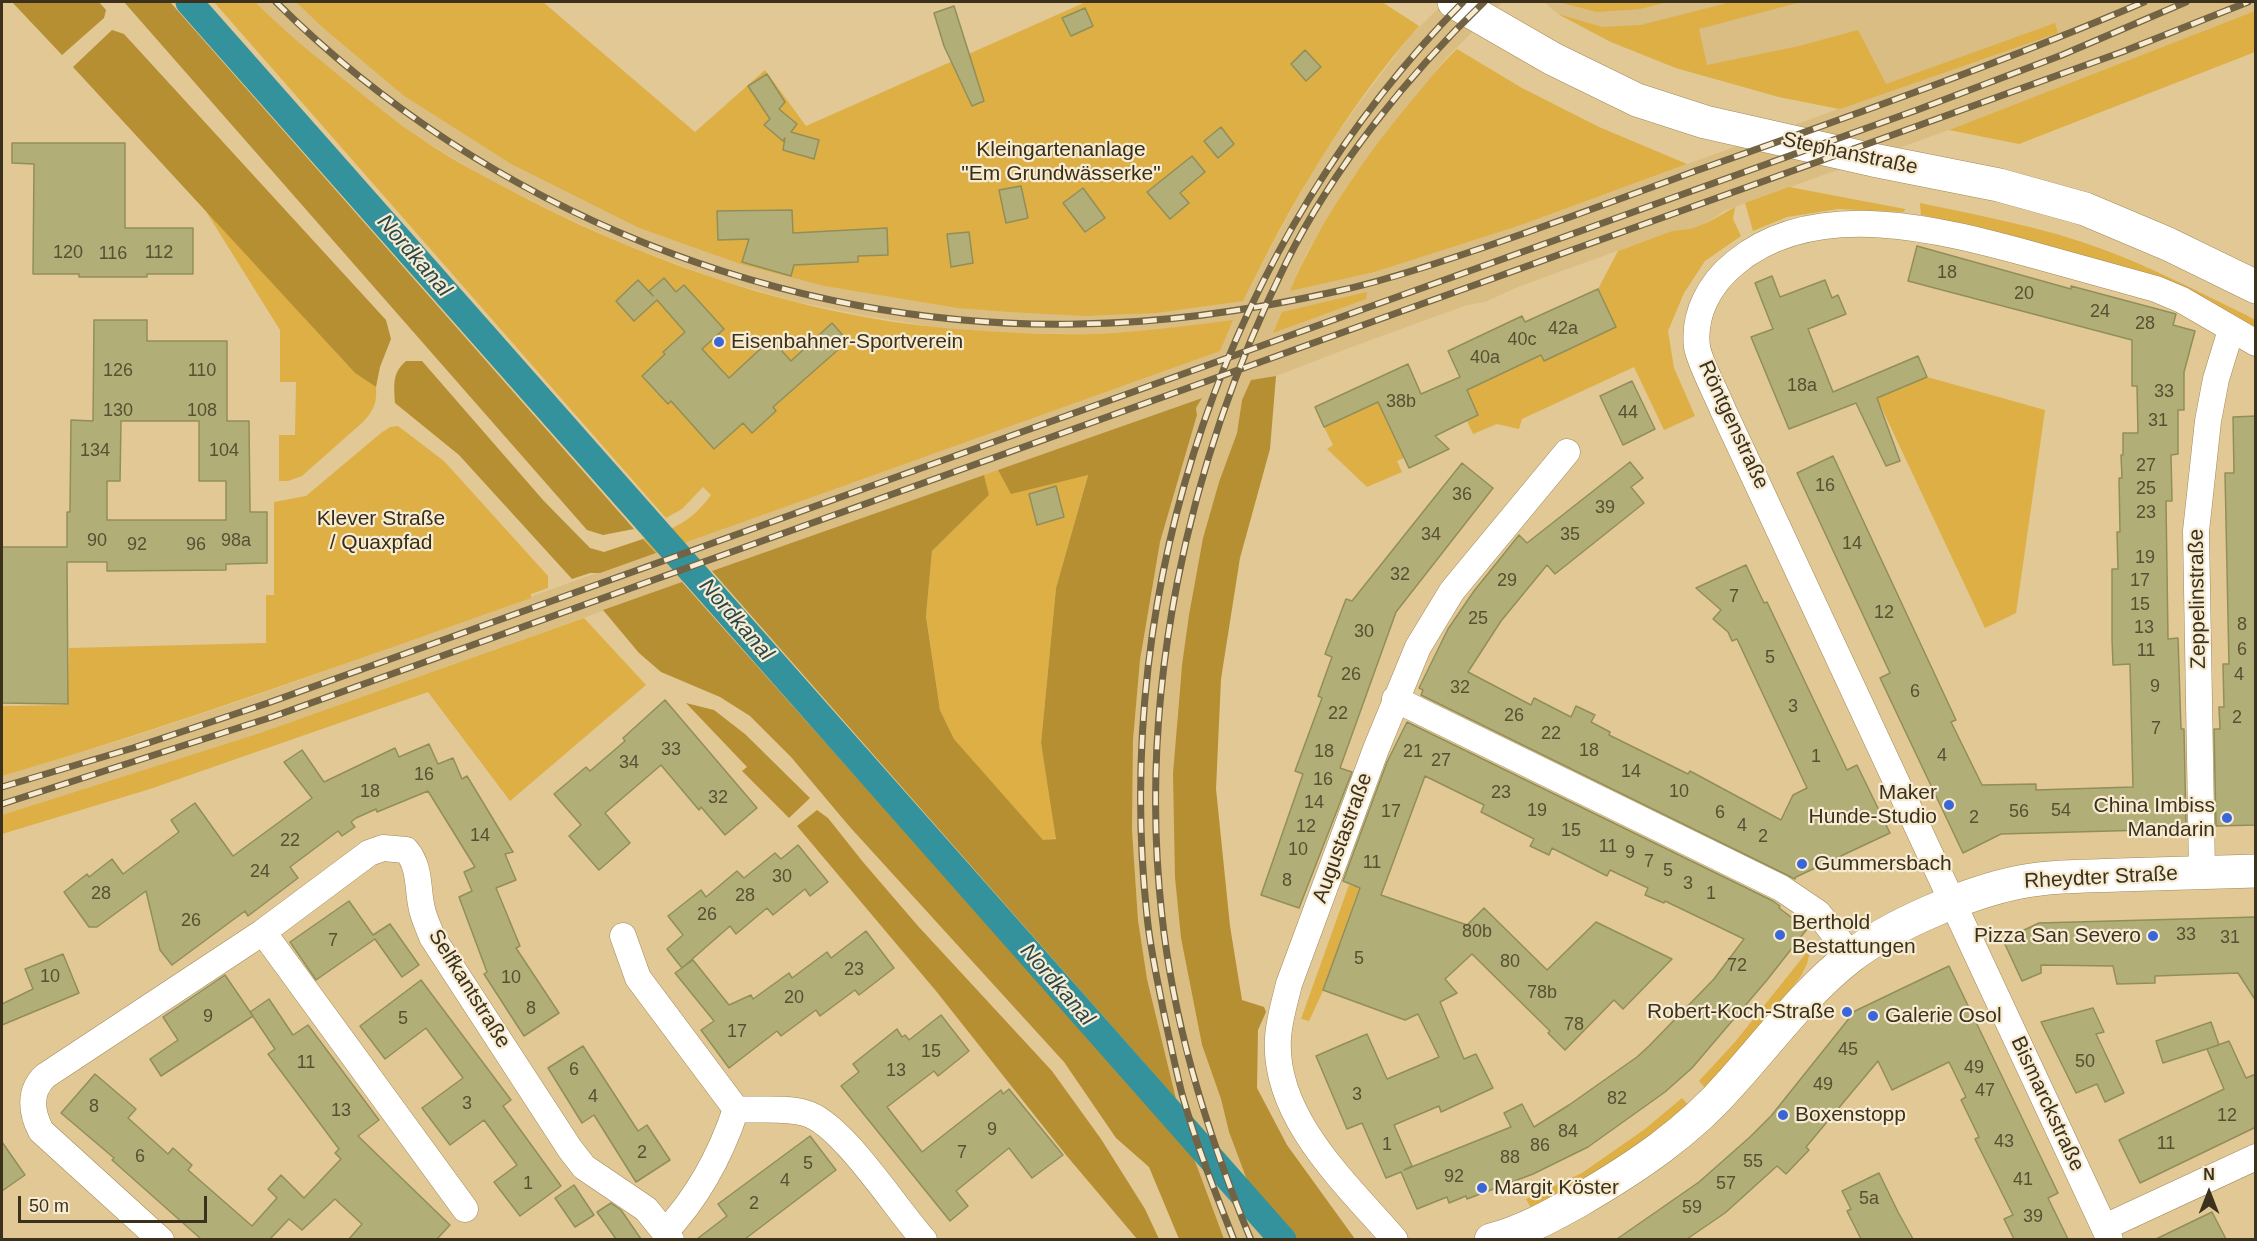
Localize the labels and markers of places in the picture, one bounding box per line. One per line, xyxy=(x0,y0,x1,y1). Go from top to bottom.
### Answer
place label: Eisenbahner-Sportverein xyxy=(731,329,963,355)
marker: Eisenbahner-Sportverein xyxy=(712,335,726,349)
place label: Maker Hunde-Studio xyxy=(1809,780,1937,830)
place label: China Imbiss Mandarin xyxy=(2094,793,2215,843)
marker: Maker Hunde-Studio xyxy=(1942,798,1956,812)
marker: China Imbiss Mandarin xyxy=(2220,811,2234,825)
place label: Gummersbach xyxy=(1814,851,1952,877)
marker: Gummersbach xyxy=(1795,857,1809,871)
place label: Berthold Bestattungen xyxy=(1792,910,1916,960)
place label: Pizza San Severo xyxy=(1974,923,2141,949)
marker: Berthold Bestattungen xyxy=(1773,928,1787,942)
marker: Pizza San Severo xyxy=(2146,929,2160,943)
place label: Robert-Koch-Straße xyxy=(1647,999,1835,1025)
place label: Galerie Osol xyxy=(1885,1003,2002,1029)
marker: Robert-Koch-Straße xyxy=(1840,1005,1854,1019)
marker: Galerie Osol xyxy=(1866,1009,1880,1023)
place label: Boxenstopp xyxy=(1795,1102,1906,1128)
marker: Boxenstopp xyxy=(1776,1108,1790,1122)
place label: Margit Köster xyxy=(1494,1175,1619,1201)
marker: Margit Köster xyxy=(1475,1181,1489,1195)

